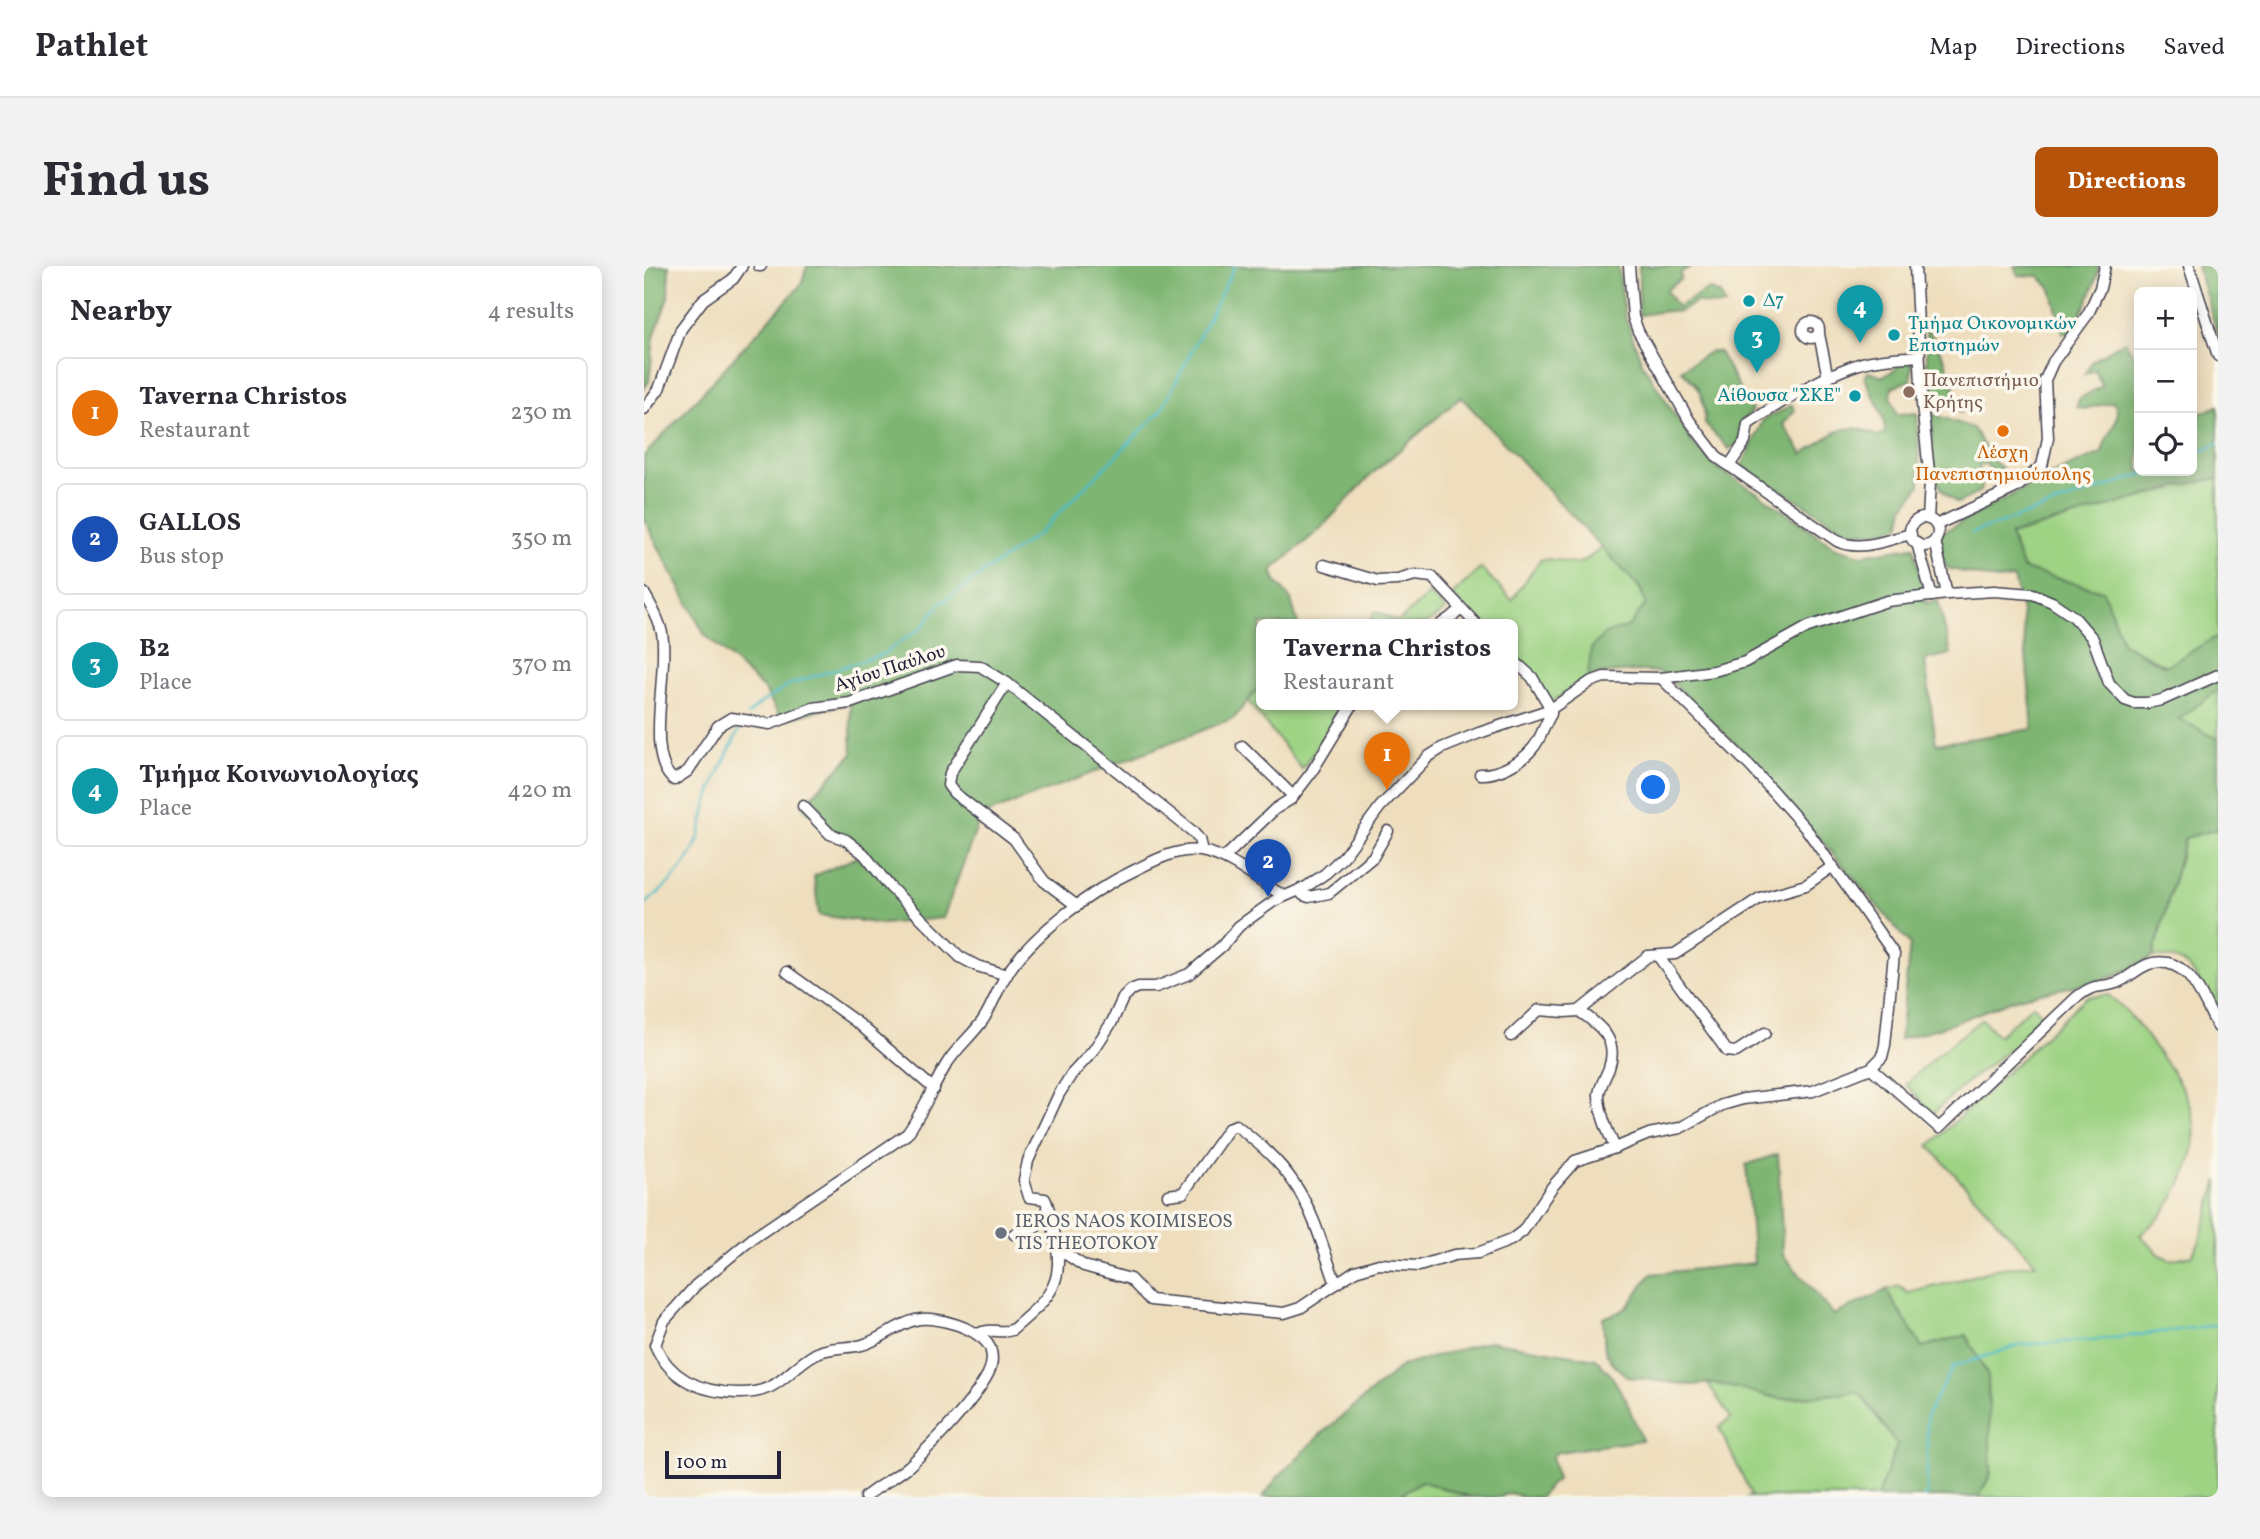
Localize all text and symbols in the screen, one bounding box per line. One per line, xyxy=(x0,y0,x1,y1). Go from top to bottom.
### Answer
text: Pathlet xyxy=(35,25,148,71)
text: Map xyxy=(1929,31,1977,65)
text: Directions xyxy=(2015,31,2125,65)
text: Saved xyxy=(2163,31,2225,65)
button: Directions xyxy=(2035,147,2218,217)
text: Find us xyxy=(42,148,210,217)
pin: 4 xyxy=(1837,285,1883,343)
map controls xyxy=(2134,287,2197,476)
button: + xyxy=(2134,287,2197,350)
place label: Δ7 xyxy=(1763,288,1784,314)
text: Nearby xyxy=(70,291,172,333)
marker: Δ7 xyxy=(1741,293,1757,309)
text: 4 results xyxy=(488,296,574,328)
place label: Τμήμα Οικονομικών Επιστημών xyxy=(1908,311,2076,359)
pin: 3 xyxy=(1734,315,1780,373)
marker: Τμήμα Οικονομικών Επιστημών xyxy=(1886,327,1902,343)
button: − xyxy=(2134,350,2197,413)
place label: Πανεπιστήμιο Κρήτης xyxy=(1923,368,2039,416)
text: Taverna Christos xyxy=(139,379,347,415)
place label: Αίθουσα "ΣΚΕ" xyxy=(1717,383,1841,409)
marker: Πανεπιστήμιο Κρήτης xyxy=(1901,384,1917,400)
marker: Αίθουσα "ΣΚΕ" xyxy=(1847,388,1863,404)
text: 1 xyxy=(90,397,100,429)
text: 230 m xyxy=(510,397,572,429)
button: locate xyxy=(2134,413,2197,476)
text: Restaurant xyxy=(139,415,250,447)
marker: Λέσχη Πανεπιστημιούπολης xyxy=(1995,423,2011,439)
place label: Λέσχη Πανεπιστημιούπολης xyxy=(1915,440,2091,488)
text: GALLOS xyxy=(139,505,241,541)
text: 2 xyxy=(89,523,101,555)
text: 350 m xyxy=(511,523,572,555)
text: Bus stop xyxy=(139,541,224,573)
popup xyxy=(1256,619,1518,710)
text: Β2 xyxy=(139,631,170,667)
text: Taverna Christos xyxy=(1283,631,1491,667)
street label: Αγίου Παύλου xyxy=(831,639,949,699)
text: 3 xyxy=(89,649,101,681)
text: 370 m xyxy=(511,649,572,681)
text: Place xyxy=(139,667,192,699)
text: Restaurant xyxy=(1283,667,1394,699)
pin: 1 xyxy=(1364,732,1410,790)
text: Τμήμα Κοινωνιολογίας xyxy=(139,757,419,793)
your location xyxy=(1636,770,1670,804)
text: 4 xyxy=(88,775,102,807)
text: 420 m xyxy=(507,775,572,807)
text: Place xyxy=(139,793,192,825)
pin: 2 xyxy=(1245,839,1291,897)
place label: IEROS NAOS KOIMISEOS TIS THEOTOKOY xyxy=(1015,1209,1233,1257)
marker: IEROS NAOS KOIMISEOS TIS THEOTOKOY xyxy=(993,1225,1009,1241)
scale bar xyxy=(665,1448,780,1480)
text: 100 m xyxy=(676,1450,727,1476)

